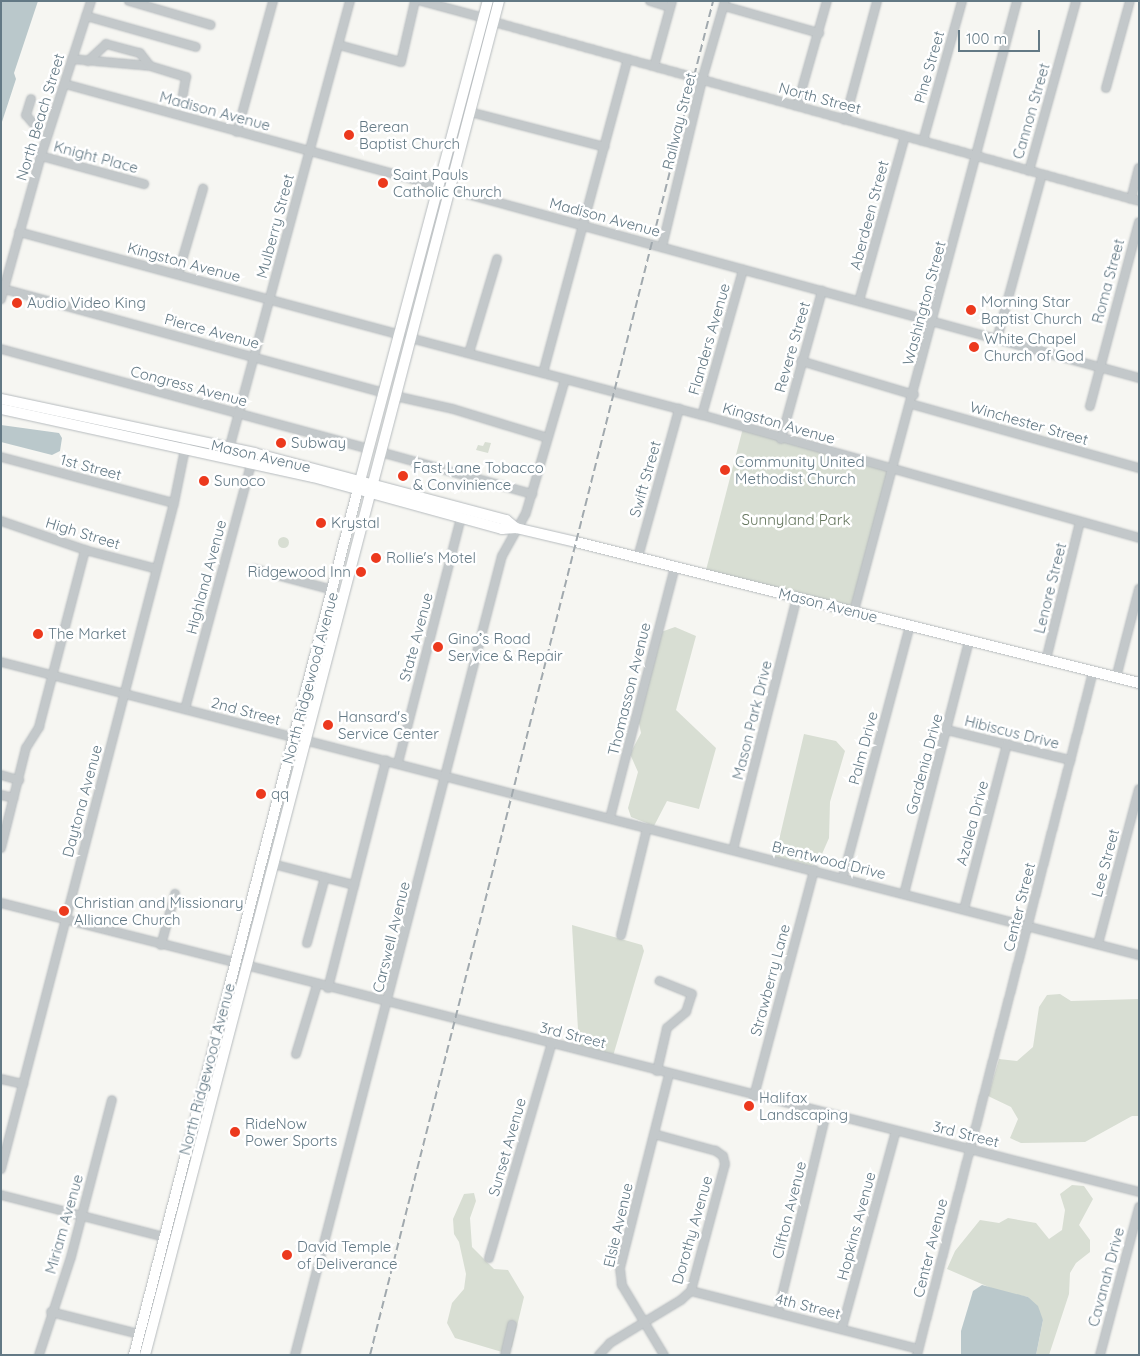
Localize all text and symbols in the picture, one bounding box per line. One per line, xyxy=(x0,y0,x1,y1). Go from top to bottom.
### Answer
scale bar xyxy=(960,20,1042,52)
street label: Pine Street xyxy=(910,29,948,105)
text: 100 m xyxy=(966,29,1007,48)
street label: North Beach Street xyxy=(12,51,68,183)
street label: Cannon Street xyxy=(1009,61,1053,161)
street label: Railway Street xyxy=(658,70,700,172)
street label: North Street xyxy=(777,78,863,118)
street label: Madison Avenue xyxy=(158,88,272,134)
place label: Berean Baptist Church xyxy=(359,117,460,152)
marker: Berean Baptist Church xyxy=(343,129,355,141)
street label: Knight Place xyxy=(52,137,140,177)
street label: Aberdeen Street xyxy=(846,158,892,272)
place label: Saint Pauls Catholic Church xyxy=(393,165,502,200)
street label: Mulberry Street xyxy=(252,172,298,280)
marker: Saint Pauls Catholic Church xyxy=(377,177,389,189)
street label: Madison Avenue xyxy=(548,194,662,240)
street label: Roma Street xyxy=(1088,237,1128,325)
street label: Kingston Avenue xyxy=(125,238,243,286)
street label: Washington Street xyxy=(899,239,949,367)
street label: Flanders Avenue xyxy=(684,281,734,397)
place label: Morning Star Baptist Church xyxy=(981,292,1082,327)
place label: Audio Video King xyxy=(27,294,146,312)
marker: Audio Video King xyxy=(11,297,23,309)
street label: Revere Street xyxy=(770,299,814,395)
marker: Morning Star Baptist Church xyxy=(965,304,977,316)
street label: Pierce Avenue xyxy=(162,310,262,352)
place label: White Chapel Church of God xyxy=(984,329,1084,364)
marker: White Chapel Church of God xyxy=(968,341,980,353)
street label: Congress Avenue xyxy=(129,362,249,410)
street label: Winchester Street xyxy=(968,397,1090,449)
street label: Kingston Avenue xyxy=(721,398,837,448)
place label: Subway xyxy=(291,434,346,452)
street label: Mason Avenue xyxy=(209,436,313,476)
marker: Subway xyxy=(275,437,287,449)
street label: Swift Street xyxy=(626,439,664,519)
street label: 1st Street xyxy=(58,450,124,484)
place label: Community United Methodist Church xyxy=(735,452,864,487)
place label: Fast Lane Tobacco & Convinience xyxy=(413,458,544,493)
marker: Community United Methodist Church xyxy=(719,464,731,476)
marker: Fast Lane Tobacco & Convinience xyxy=(397,470,409,482)
place label: Sunoco xyxy=(214,472,266,490)
marker: Sunoco xyxy=(198,475,210,487)
park label: Sunnyland Park xyxy=(742,511,850,529)
street label: High Street xyxy=(44,513,122,553)
place label: Krystal xyxy=(331,514,380,532)
marker: Krystal xyxy=(315,517,327,529)
street label: Highland Avenue xyxy=(182,518,230,636)
street label: Lenore Street xyxy=(1030,541,1070,635)
place label: Rollie's Motel xyxy=(386,549,476,567)
marker: Rollie's Motel xyxy=(370,552,382,564)
place label: Ridgewood Inn xyxy=(247,563,351,581)
marker: Ridgewood Inn xyxy=(355,566,367,578)
street label: Mason Avenue xyxy=(777,584,879,626)
street label: North Ridgewood Avenue xyxy=(278,590,342,766)
street label: State Avenue xyxy=(395,590,437,684)
street label: Thomasson Avenue xyxy=(604,621,654,757)
place label: The Market xyxy=(48,625,127,643)
marker: The Market xyxy=(32,628,44,640)
place label: Gino’s Road Service & Repair xyxy=(448,629,563,664)
marker: Gino’s Road Service & Repair xyxy=(432,641,444,653)
street label: Mason Park Drive xyxy=(728,658,776,782)
street label: 2nd Street xyxy=(209,693,283,729)
place label: Hansard's Service Center xyxy=(338,707,439,742)
street label: Palm Drive xyxy=(845,709,881,787)
street label: Gardenia Drive xyxy=(902,711,946,817)
street label: Hibiscus Drive xyxy=(963,712,1061,752)
marker: Hansard's Service Center xyxy=(322,719,334,731)
street label: Daytona Avenue xyxy=(58,743,106,859)
street label: Azalea Drive xyxy=(952,779,992,867)
place label: qq xyxy=(271,785,289,803)
marker: qq xyxy=(255,788,267,800)
street label: Lee Street xyxy=(1087,827,1123,899)
street label: Brentwood Drive xyxy=(770,837,888,883)
street label: Center Street xyxy=(999,861,1039,953)
street label: Carswell Avenue xyxy=(369,880,413,994)
place label: Christian and Missionary Alliance Church xyxy=(74,893,243,928)
marker: Christian and Missionary Alliance Church xyxy=(58,905,70,917)
street label: Strawberry Lane xyxy=(746,922,794,1038)
street label: North Ridgewood Avenue xyxy=(175,981,239,1157)
street label: 3rd Street xyxy=(538,1018,608,1052)
place label: Halifax Landscaping xyxy=(759,1088,848,1123)
street label: Sunset Avenue xyxy=(484,1096,530,1198)
marker: Halifax Landscaping xyxy=(743,1100,755,1112)
place label: RideNow Power Sports xyxy=(245,1114,337,1149)
street label: 3rd Street xyxy=(931,1117,1001,1151)
marker: RideNow Power Sports xyxy=(229,1126,241,1138)
street label: Clifton Avenue xyxy=(768,1159,810,1261)
street label: Hopkins Avenue xyxy=(833,1170,879,1282)
street label: Miriam Avenue xyxy=(41,1172,87,1276)
street label: Dorothy Avenue xyxy=(668,1174,716,1286)
street label: Elsie Avenue xyxy=(600,1181,636,1269)
street label: Center Avenue xyxy=(909,1197,951,1299)
street label: Cavanah Drive xyxy=(1084,1225,1128,1329)
place label: David Temple of Deliverance xyxy=(297,1237,398,1272)
marker: David Temple of Deliverance xyxy=(281,1249,293,1261)
street label: 4th Street xyxy=(774,1289,842,1323)

